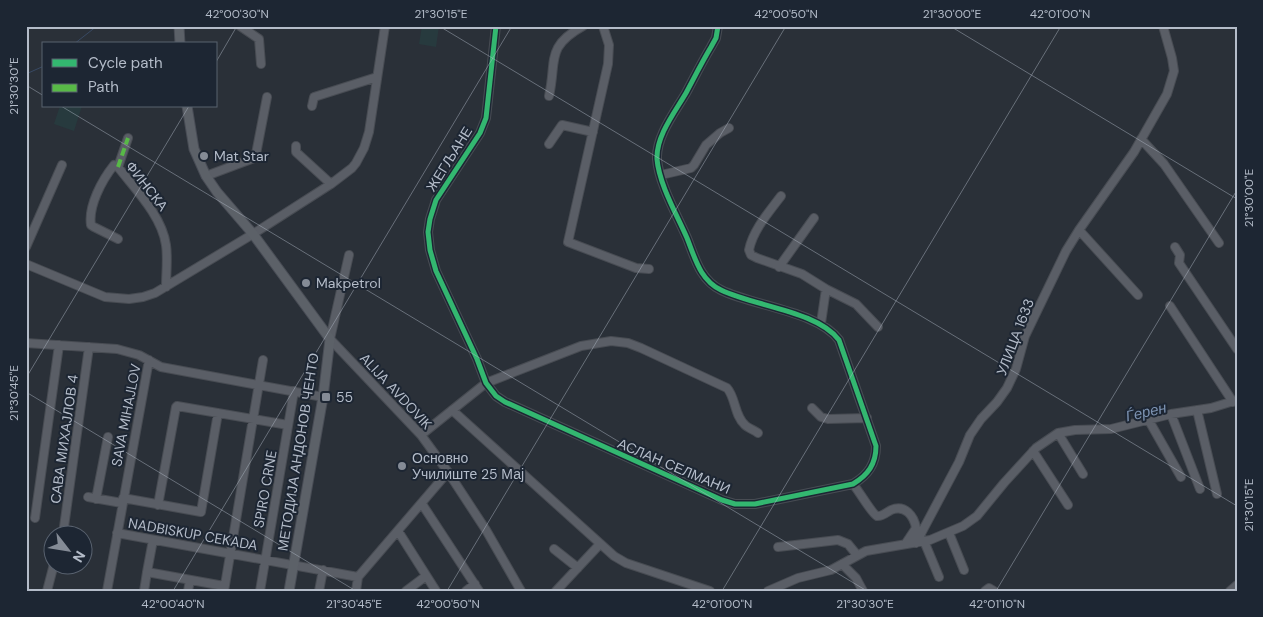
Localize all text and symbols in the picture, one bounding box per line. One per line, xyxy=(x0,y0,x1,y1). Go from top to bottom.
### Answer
text: 42°00'30"N xyxy=(205,6,269,22)
text: 21°30'15"E xyxy=(414,6,468,22)
text: 42°00'50"N xyxy=(754,6,818,22)
text: 21°30'00"E xyxy=(923,6,982,22)
text: 42°01'00"N xyxy=(1030,6,1090,22)
legend xyxy=(42,42,218,108)
text: Cycle path xyxy=(88,53,163,73)
text: 21°30'30"E xyxy=(6,57,22,115)
text: Path xyxy=(88,77,119,97)
street label: ЖЕГЉАНЕ xyxy=(422,123,476,195)
place label: Mat Star xyxy=(214,147,269,165)
marker: Mat Star xyxy=(198,150,210,162)
street label: ФИНСКА xyxy=(122,157,172,215)
text: 21°30'00"E xyxy=(1241,168,1257,227)
place label: Makpetrol xyxy=(316,274,381,292)
marker: Makpetrol xyxy=(300,277,312,289)
street label: УЛИЦА 1633 xyxy=(992,296,1038,378)
street label: ALIJA AVDOVIK xyxy=(356,349,436,433)
street label: МЕТОДИЈА АНДОНОВ ЧЕНТО xyxy=(273,351,323,552)
street label: SAVA MIHAJLOV xyxy=(107,361,145,468)
text: 21°30'45"E xyxy=(6,365,22,421)
street label: САВА МИХАЈЛОВ 4 xyxy=(46,373,82,505)
place label: 55 xyxy=(336,388,353,406)
marker: 55 xyxy=(320,391,332,403)
water label: Ѓерен xyxy=(1124,398,1168,426)
street label: АСЛАН СЕЛМАНИ xyxy=(615,434,733,498)
street label: SPIRO CRNE xyxy=(249,449,281,529)
place label: Основно Училиште 25 Мај xyxy=(412,449,524,483)
marker: Основно Училиште 25 Мај xyxy=(396,460,408,472)
text: 21°30'15"E xyxy=(1241,478,1257,532)
street label: NADBISKUP CEKADA xyxy=(127,514,259,554)
north arrow xyxy=(42,524,92,574)
text: N xyxy=(69,548,89,566)
text: 42°00'40"N xyxy=(141,596,205,612)
text: 21°30'45"E xyxy=(326,596,382,612)
text: 42°00'50"N xyxy=(416,596,480,612)
text: 42°01'00"N xyxy=(692,596,752,612)
text: 21°30'30"E xyxy=(836,596,894,612)
text: 42°01'10"N xyxy=(969,596,1025,612)

